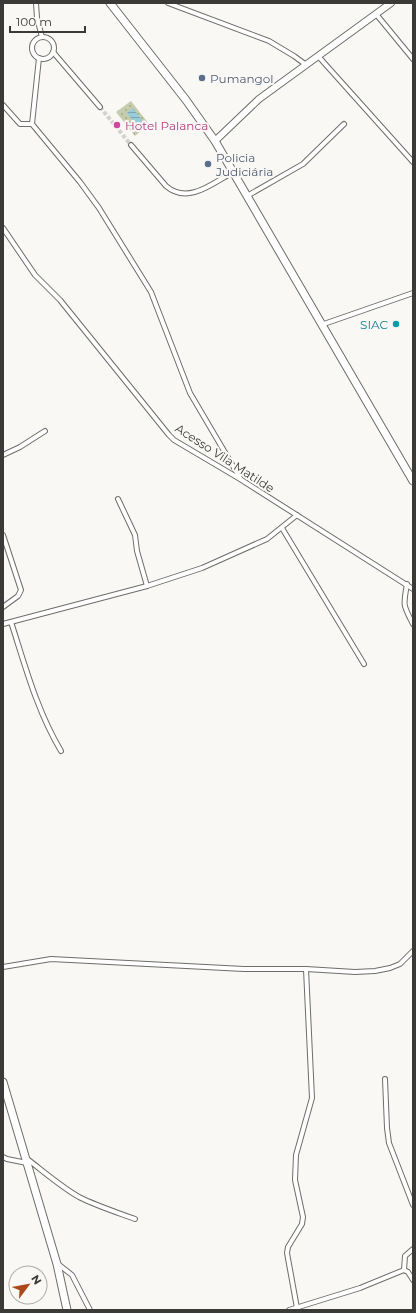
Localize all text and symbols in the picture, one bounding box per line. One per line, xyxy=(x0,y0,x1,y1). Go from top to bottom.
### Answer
scale bar xyxy=(10,8,85,34)
text: 100 m xyxy=(16,14,52,29)
place label: Pumangol xyxy=(210,71,274,86)
marker: Pumangol xyxy=(197,73,207,83)
place label: Hotel Palanca xyxy=(125,118,208,133)
marker: Hotel Palanca xyxy=(112,120,122,130)
place label: Policia Judiciária xyxy=(215,150,273,179)
marker: Policia Judiciária xyxy=(203,159,213,169)
place label: SIAC xyxy=(360,317,388,332)
marker: SIAC xyxy=(391,319,401,329)
street label: Acesso Vila Matilde xyxy=(173,420,277,496)
north arrow xyxy=(8,1265,48,1305)
text: N xyxy=(28,1272,45,1287)

